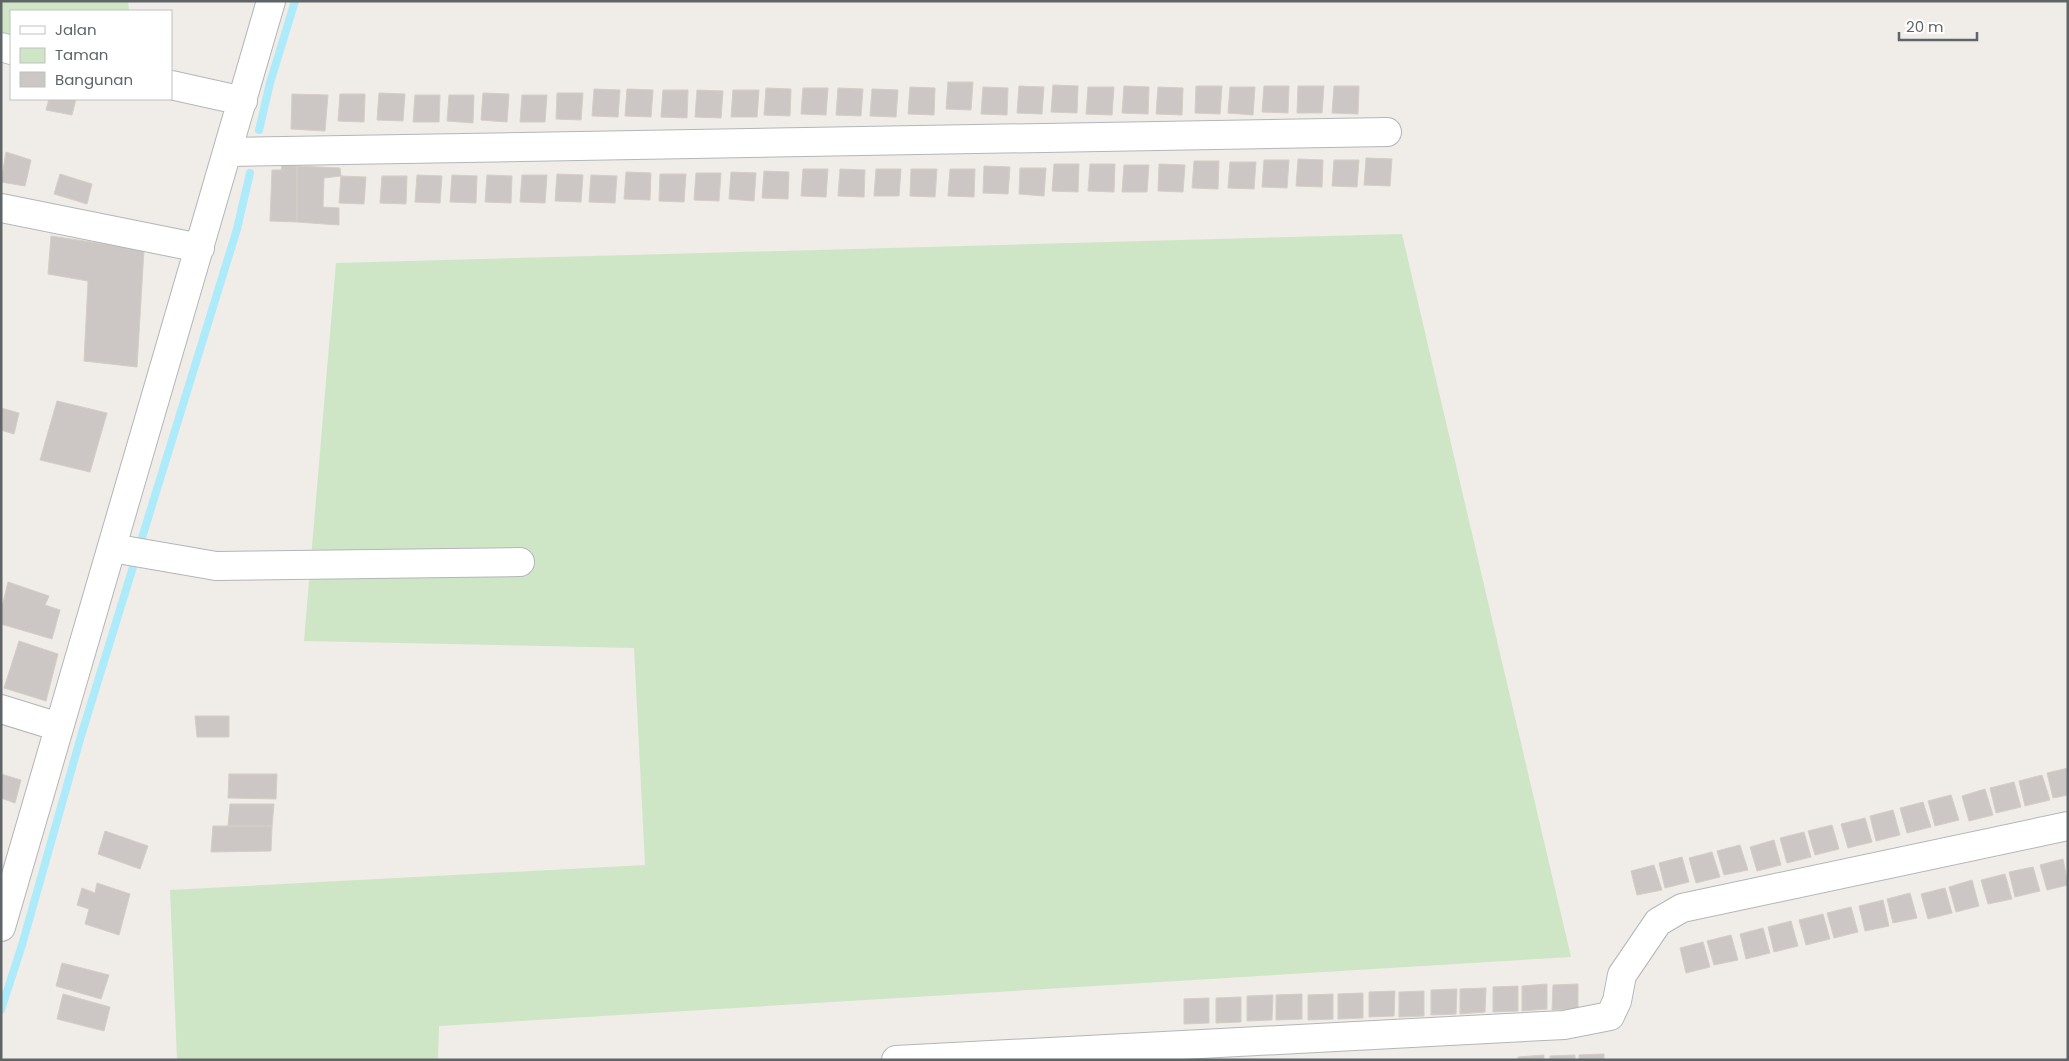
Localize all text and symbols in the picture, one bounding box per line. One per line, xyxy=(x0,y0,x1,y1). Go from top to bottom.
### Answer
legend xyxy=(10,10,172,100)
scale bar xyxy=(1899,10,1976,42)
text: 20 m xyxy=(1906,16,1944,37)
text: Jalan xyxy=(55,19,97,40)
text: Taman xyxy=(55,44,108,65)
text: Bangunan xyxy=(55,69,133,90)

